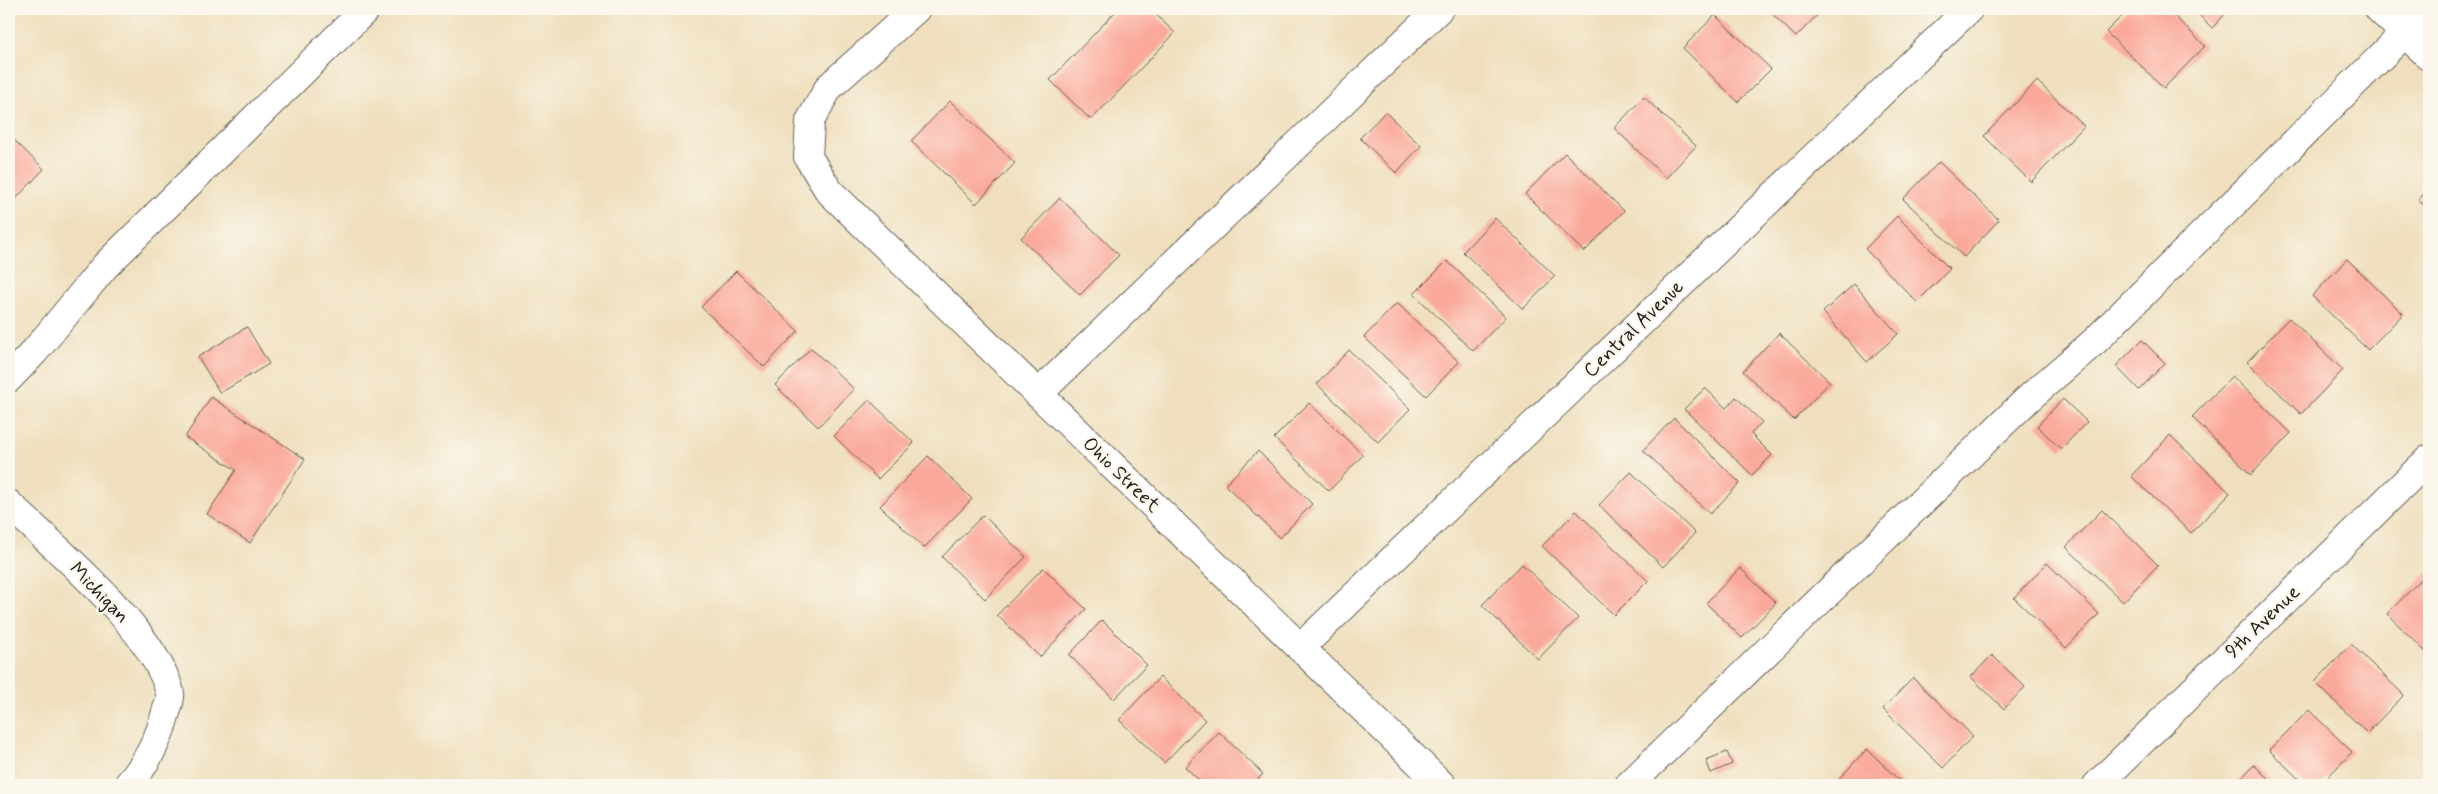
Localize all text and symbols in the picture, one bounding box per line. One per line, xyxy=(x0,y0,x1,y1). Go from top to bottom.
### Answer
street label: Central Avenue xyxy=(1578,274,1690,384)
street label: Ohio Street xyxy=(1076,431,1166,519)
street label: Michigan xyxy=(63,556,135,630)
street label: 9th Avenue xyxy=(2220,579,2307,665)

